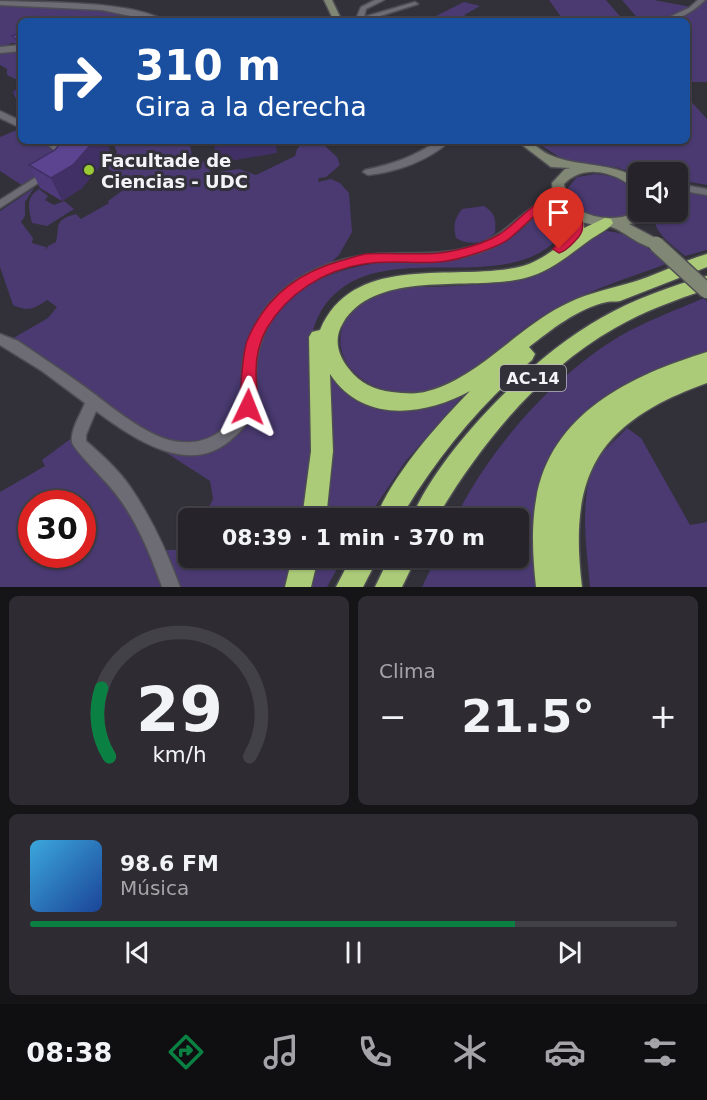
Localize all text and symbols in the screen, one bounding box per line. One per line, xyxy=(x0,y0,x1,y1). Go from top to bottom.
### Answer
text: 310 m xyxy=(135,41,281,90)
icon: right xyxy=(36,42,114,120)
text: Gira a la derecha xyxy=(135,91,367,122)
place label: Facultade de Ciencias - UDC xyxy=(101,150,248,192)
map controls xyxy=(628,162,688,222)
button: sound xyxy=(628,162,688,222)
marker: Facultade de Ciencias - UDC xyxy=(82,163,96,177)
pin xyxy=(533,187,584,249)
icon: arrive xyxy=(542,196,575,229)
road number: AC-14 xyxy=(500,365,566,391)
position arrow xyxy=(216,375,280,439)
speed limit sign: 30 xyxy=(18,490,96,568)
text: 08:39 · 1 min · 370 m xyxy=(222,525,485,550)
text: Clima xyxy=(379,659,436,683)
text: 29 xyxy=(136,673,222,746)
text: 21.5° xyxy=(461,690,595,743)
text: − xyxy=(379,697,407,736)
text: + xyxy=(649,697,677,736)
text: km/h xyxy=(152,743,206,768)
text: 98.6 FM xyxy=(120,851,219,876)
text: Música xyxy=(120,876,189,900)
icon: previous xyxy=(121,936,154,969)
icon: pause xyxy=(337,936,370,969)
icon: next xyxy=(553,936,586,969)
icon: directions xyxy=(165,1031,207,1073)
icon: music xyxy=(260,1031,302,1073)
icon: phone xyxy=(354,1031,396,1073)
icon: climate xyxy=(449,1031,491,1073)
icon: car xyxy=(544,1031,586,1073)
icon: filters xyxy=(639,1031,681,1073)
text: 08:38 xyxy=(26,1037,112,1068)

